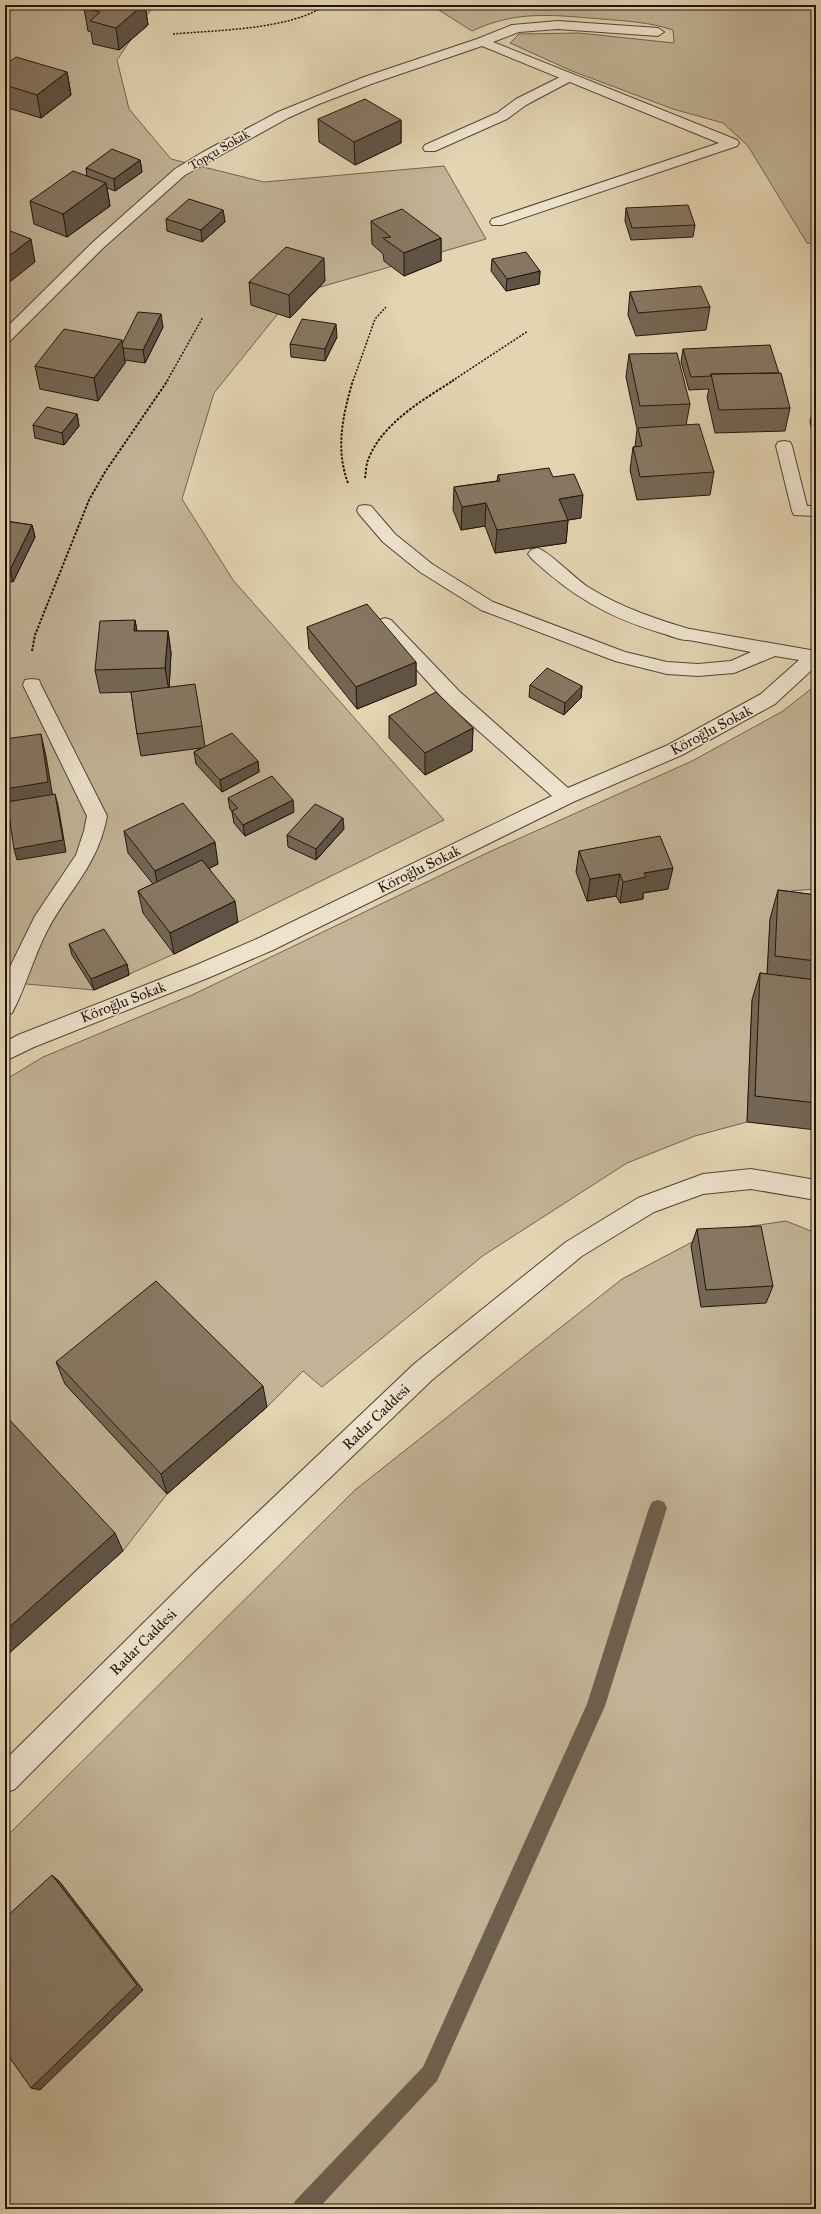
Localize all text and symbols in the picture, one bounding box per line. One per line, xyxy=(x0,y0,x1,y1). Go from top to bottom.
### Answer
street label: Topçu Sokak xyxy=(186,126,253,174)
street label: Köroğlu Sokak xyxy=(667,701,755,759)
street label: Köroğlu Sokak xyxy=(375,841,463,897)
street label: Köroğlu Sokak xyxy=(78,977,168,1027)
street label: Radar Caddesi xyxy=(338,1380,414,1454)
street label: Radar Caddesi xyxy=(106,1605,180,1679)

